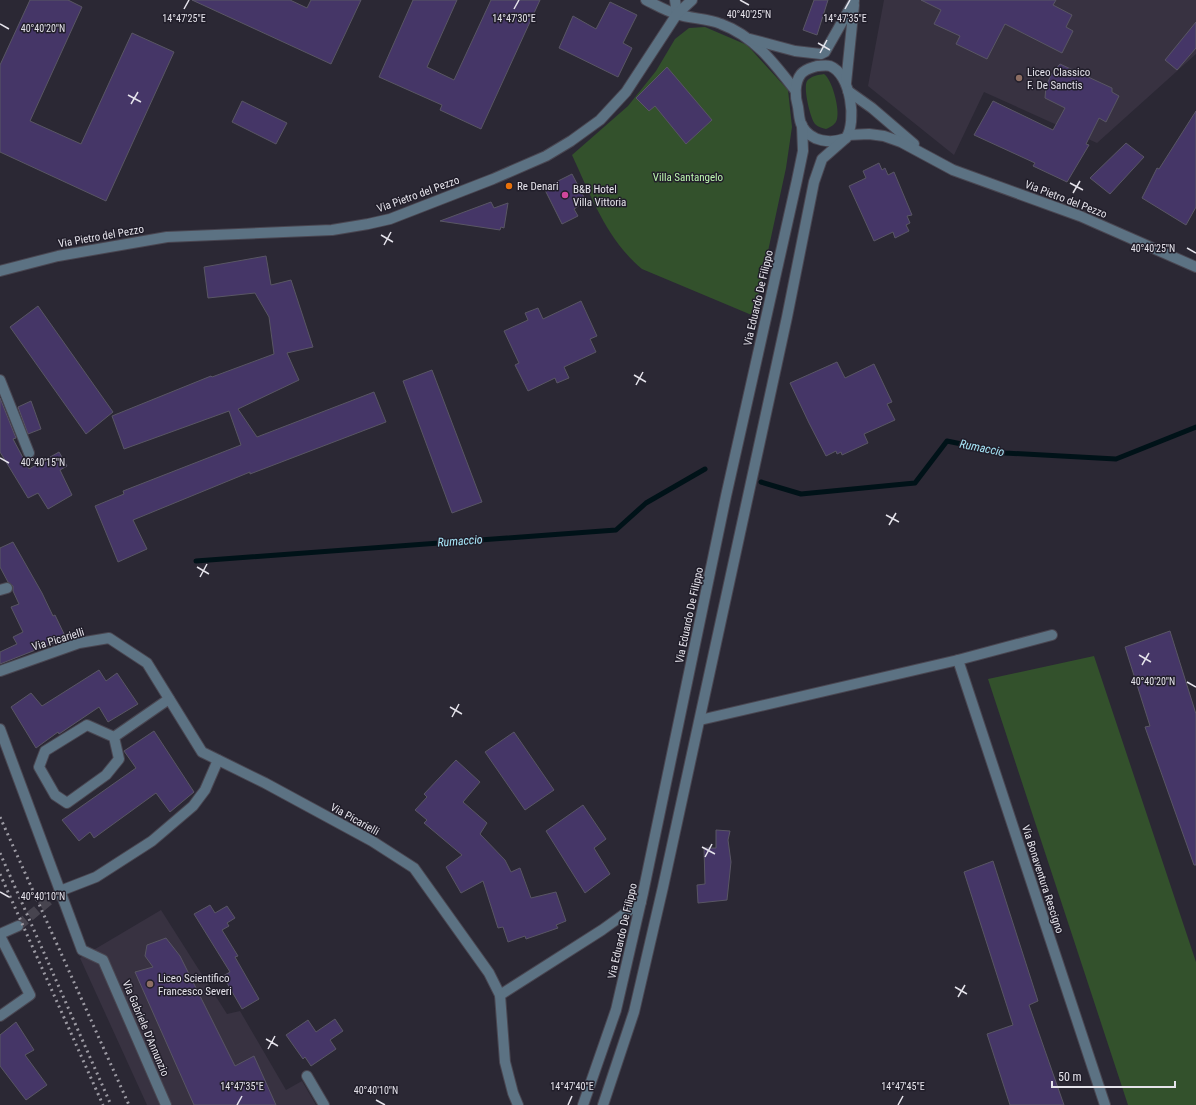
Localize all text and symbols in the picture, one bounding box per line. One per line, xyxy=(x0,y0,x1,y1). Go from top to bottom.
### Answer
text: 40°40'25"N xyxy=(727,9,771,20)
text: 14°47'25"E xyxy=(162,13,206,24)
text: 14°47'30"E xyxy=(492,13,536,24)
text: 14°47'35"E xyxy=(823,13,867,24)
text: 40°40'20"N xyxy=(21,23,65,34)
place label: Liceo Classico F. De Sanctis xyxy=(1027,66,1091,92)
marker: Liceo Classico F. De Sanctis xyxy=(1014,73,1024,83)
park label: Villa Santangelo xyxy=(653,171,724,184)
street label: Via Pietro del Pezzo xyxy=(375,173,462,215)
street label: Via Pietro del Pezzo xyxy=(1023,178,1109,221)
place label: Re Denari xyxy=(517,180,558,193)
marker: Re Denari xyxy=(504,181,514,191)
place label: B&B Hotel Villa Vittoria xyxy=(573,183,626,209)
marker: B&B Hotel Villa Vittoria xyxy=(560,190,570,200)
street label: Via Pietro del Pezzo xyxy=(57,222,145,250)
text: 40°40'25"N xyxy=(1131,243,1175,254)
street label: Via Eduardo De Filippo xyxy=(741,249,776,347)
water label: Rumaccio xyxy=(958,437,1006,459)
text: 40°40'15"N xyxy=(21,457,65,468)
water label: Rumaccio xyxy=(437,532,483,550)
street label: Via Eduardo De Filippo xyxy=(673,565,706,664)
street label: Via Picarielli xyxy=(30,625,86,654)
text: 40°40'20"N xyxy=(1131,676,1175,687)
street label: Via Picarielli xyxy=(328,801,382,838)
street label: Via Bonaventura Rescigno xyxy=(1019,823,1066,935)
street label: Via Eduardo De Filippo xyxy=(605,882,640,980)
text: 40°40'10"N xyxy=(21,891,65,902)
place label: Liceo Scientifico Francesco Severi xyxy=(158,972,232,998)
street label: Via Gabriele D'Annunzio xyxy=(119,978,172,1079)
marker: Liceo Scientifico Francesco Severi xyxy=(145,979,155,989)
scale bar xyxy=(1052,1063,1175,1089)
text: 50 m xyxy=(1058,1070,1082,1084)
text: 14°47'35"E xyxy=(220,1081,264,1092)
text: 14°47'40"E xyxy=(550,1081,594,1092)
text: 14°47'45"E xyxy=(881,1081,925,1092)
text: 40°40'10"N xyxy=(354,1085,398,1096)

